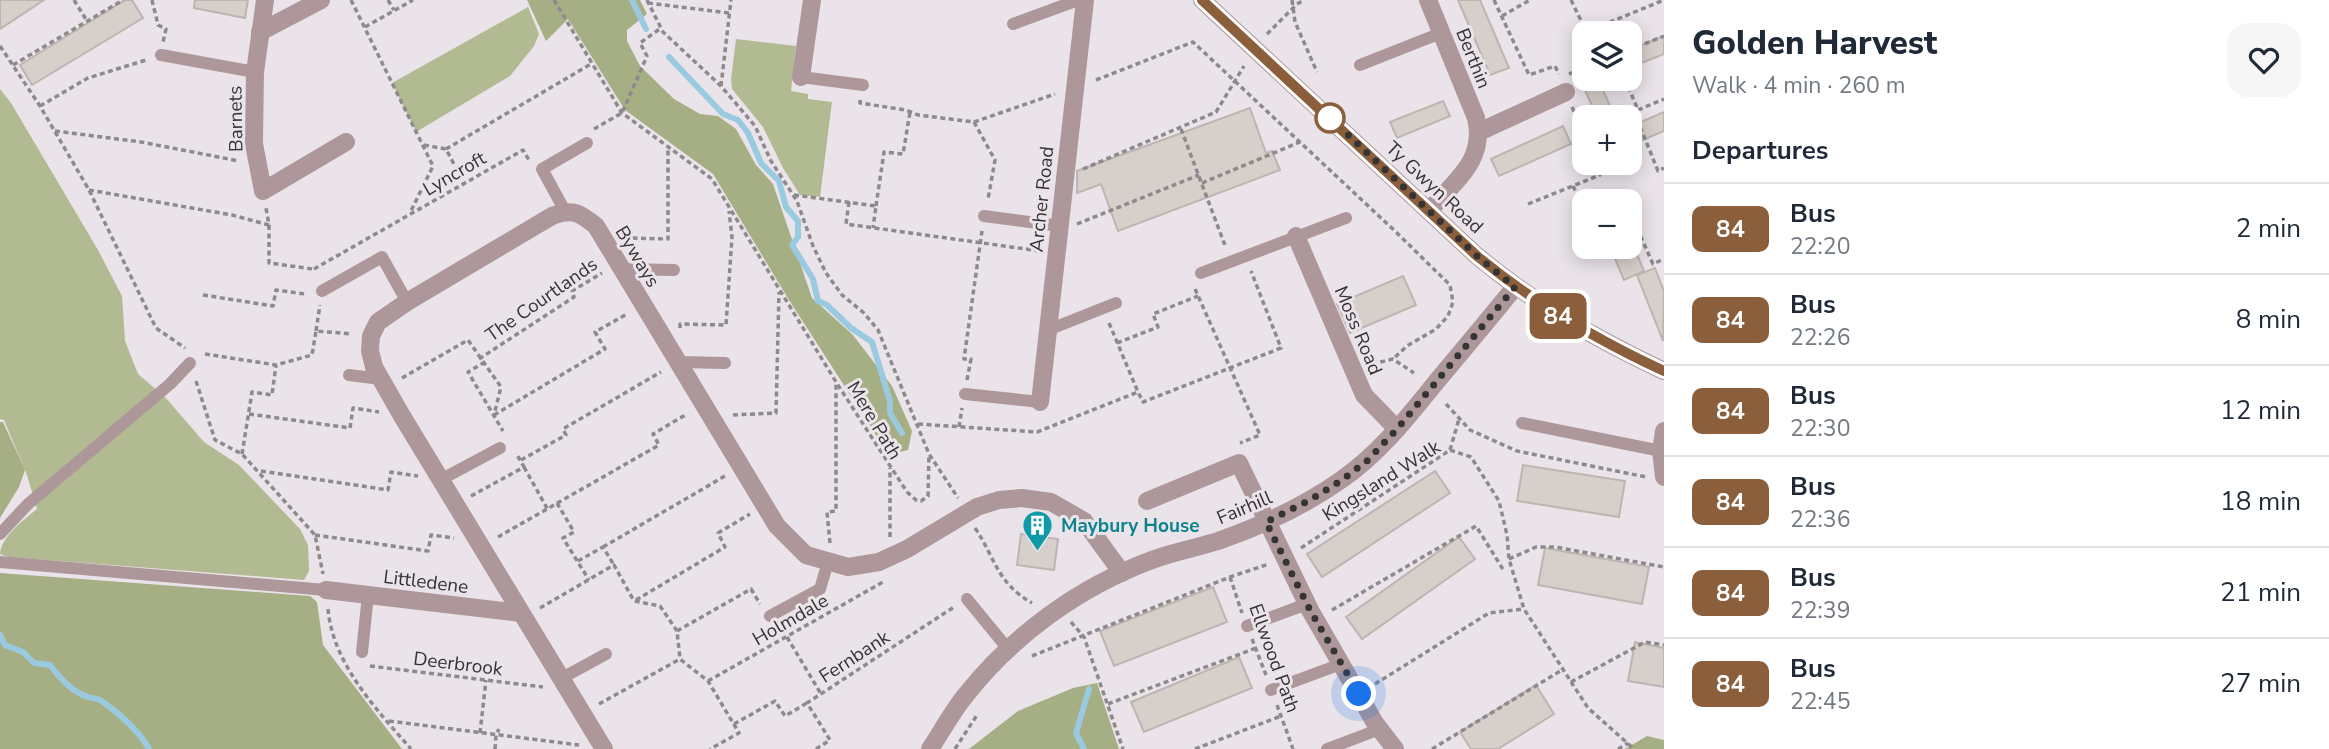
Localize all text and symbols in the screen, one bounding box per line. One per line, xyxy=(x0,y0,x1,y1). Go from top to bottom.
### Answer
map controls xyxy=(1572,21,1642,259)
button: layers xyxy=(1572,21,1642,91)
text: Golden Harvest xyxy=(1692,21,1937,66)
button: heart xyxy=(2227,23,2301,97)
street label: Berthin xyxy=(1449,24,1497,92)
text: Walk · 4 min · 260 m xyxy=(1692,70,1905,101)
street label: Barnets xyxy=(222,86,250,152)
unlabelled marker xyxy=(1315,103,1345,133)
button: + xyxy=(1572,105,1642,175)
text: Departures xyxy=(1692,133,1828,168)
street label: Ty Gwyn Road xyxy=(1380,136,1489,240)
street label: Lyncroft xyxy=(418,145,491,202)
street label: Archer Road xyxy=(1024,145,1060,253)
button: − xyxy=(1572,189,1642,259)
text: Bus xyxy=(1790,196,1836,231)
text: 2 min xyxy=(2236,211,2301,246)
text: 84 xyxy=(1716,213,1745,245)
street label: Byways xyxy=(609,221,666,292)
text: 22:20 xyxy=(1790,231,1850,262)
street label: The Courtlands xyxy=(480,252,603,348)
street label: Moss Road xyxy=(1328,282,1388,379)
text: Bus xyxy=(1790,287,1836,322)
line badge: 84 xyxy=(1526,293,1590,339)
text: 84 xyxy=(1544,300,1572,332)
text: 8 min xyxy=(2236,302,2301,337)
text: 84 xyxy=(1716,304,1745,336)
text: 22:26 xyxy=(1790,322,1850,353)
street label: Mere Path xyxy=(841,376,908,465)
text: Bus xyxy=(1790,378,1836,413)
text: 12 min xyxy=(2220,393,2301,428)
text: 84 xyxy=(1716,395,1745,427)
text: 22:30 xyxy=(1790,413,1850,444)
street label: Kingsland Walk xyxy=(1317,434,1446,528)
text: Bus xyxy=(1790,469,1836,504)
text: 18 min xyxy=(2220,484,2301,519)
street label: Fairhill xyxy=(1213,485,1276,531)
text: 84 xyxy=(1716,486,1745,518)
text: 22:36 xyxy=(1790,504,1850,535)
building icon: Maybury House xyxy=(1021,508,1055,552)
place label: Maybury House xyxy=(1061,513,1200,539)
text: Bus xyxy=(1790,560,1836,595)
street label: Littledene xyxy=(382,564,470,600)
text: 21 min xyxy=(2220,575,2301,610)
text: 84 xyxy=(1716,577,1745,609)
street label: Holmdale xyxy=(748,588,833,652)
text: 22:39 xyxy=(1790,595,1850,626)
street label: Ellwood Path xyxy=(1242,600,1306,716)
street label: Fernbank xyxy=(814,624,895,689)
street label: Deerbrook xyxy=(412,646,504,682)
text: Bus xyxy=(1790,651,1836,686)
text: 27 min xyxy=(2220,666,2301,701)
text: 84 xyxy=(1716,668,1745,700)
your location xyxy=(1341,676,1376,711)
text: 22:45 xyxy=(1790,686,1850,717)

